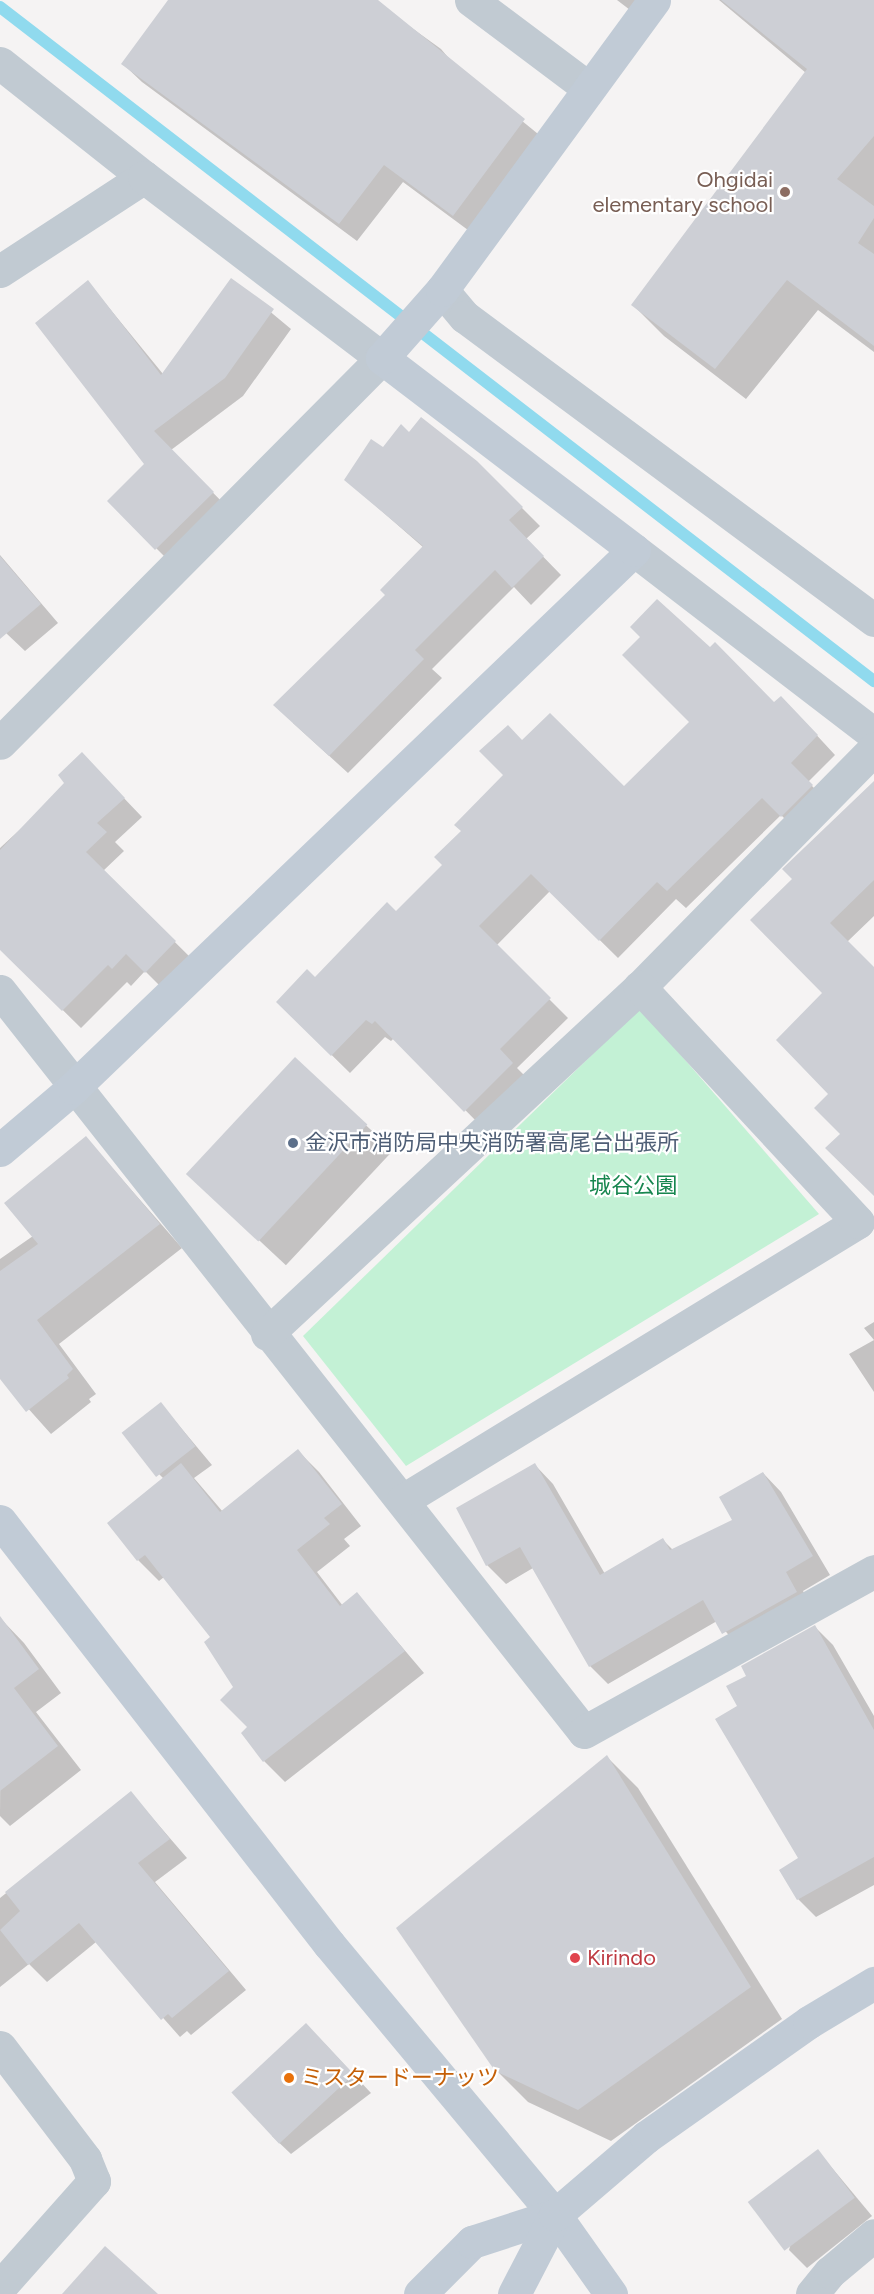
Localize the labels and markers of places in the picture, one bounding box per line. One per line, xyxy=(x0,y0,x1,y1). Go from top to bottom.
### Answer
place label: Ohgidai elementary school xyxy=(592,166,773,218)
marker: Ohgidai elementary school xyxy=(778,185,792,199)
place label: 金沢市消防局中央消防署高尾台出張所 xyxy=(305,1130,679,1156)
marker: 金沢市消防局中央消防署高尾台出張所 xyxy=(286,1136,300,1150)
place label: Kirindo xyxy=(587,1945,656,1971)
marker: Kirindo xyxy=(568,1951,582,1965)
place label: ミスタードーナッツ xyxy=(301,2065,499,2091)
marker: ミスタードーナッツ xyxy=(282,2071,296,2085)

